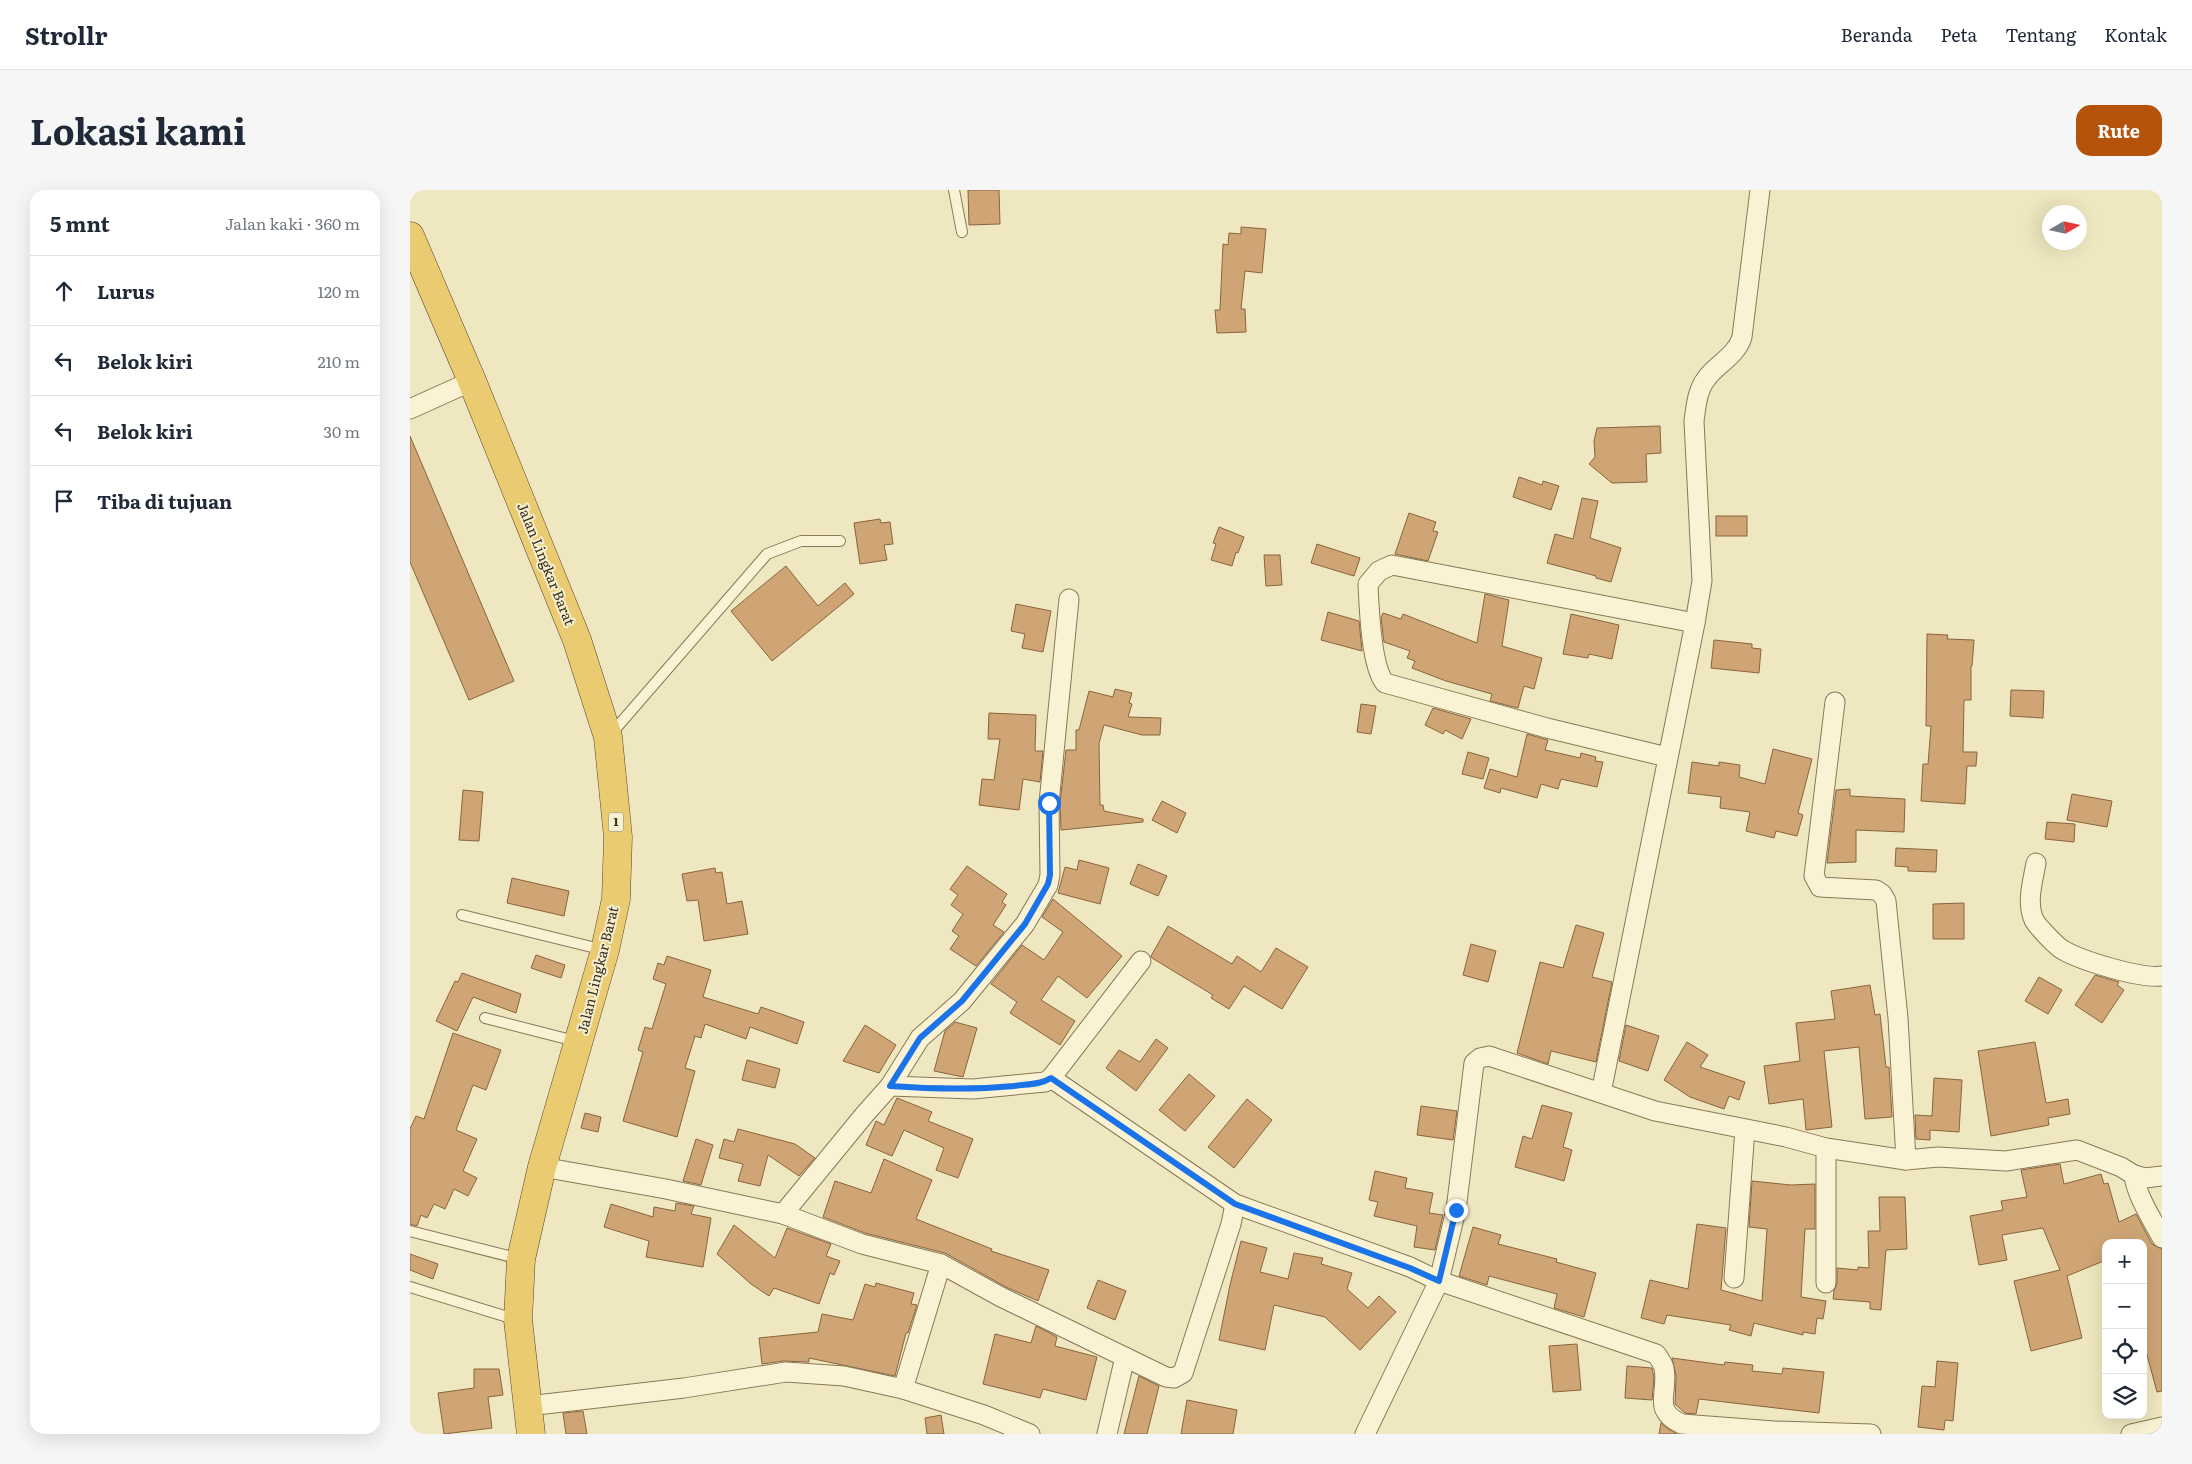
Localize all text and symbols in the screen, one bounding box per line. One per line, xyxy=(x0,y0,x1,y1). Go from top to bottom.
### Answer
text: Strollr xyxy=(25,17,108,52)
text: Beranda xyxy=(1841,21,1912,48)
text: Peta xyxy=(1940,21,1977,48)
text: Tentang xyxy=(2005,21,2076,48)
text: Kontak xyxy=(2104,21,2167,48)
text: Lokasi kami xyxy=(30,104,246,156)
button: Rute xyxy=(2076,105,2162,156)
north arrow xyxy=(2042,205,2087,250)
text: 5 mnt xyxy=(50,207,110,238)
text: Jalan kaki · 360 m xyxy=(225,211,360,235)
icon: ahead xyxy=(50,277,78,305)
text: Lurus xyxy=(97,277,154,305)
text: 120 m xyxy=(317,279,360,303)
icon: left xyxy=(50,347,78,375)
text: Belok kiri xyxy=(97,347,193,375)
text: 210 m xyxy=(317,349,360,373)
icon: left xyxy=(50,417,78,445)
text: Belok kiri xyxy=(97,417,193,445)
text: 30 m xyxy=(323,419,360,443)
icon: arrive xyxy=(50,487,78,515)
text: Tiba di tujuan xyxy=(97,487,232,515)
street label: Jalan Lingkar Barat xyxy=(513,499,581,628)
route start xyxy=(1038,792,1061,815)
road number: 1 xyxy=(608,812,624,832)
street label: Jalan Lingkar Barat xyxy=(571,904,623,1036)
route end xyxy=(1445,1199,1468,1222)
map controls xyxy=(2102,1239,2147,1419)
button: + xyxy=(2102,1239,2147,1284)
button: − xyxy=(2102,1284,2147,1329)
button: locate xyxy=(2102,1329,2147,1374)
button: layers xyxy=(2102,1374,2147,1419)

